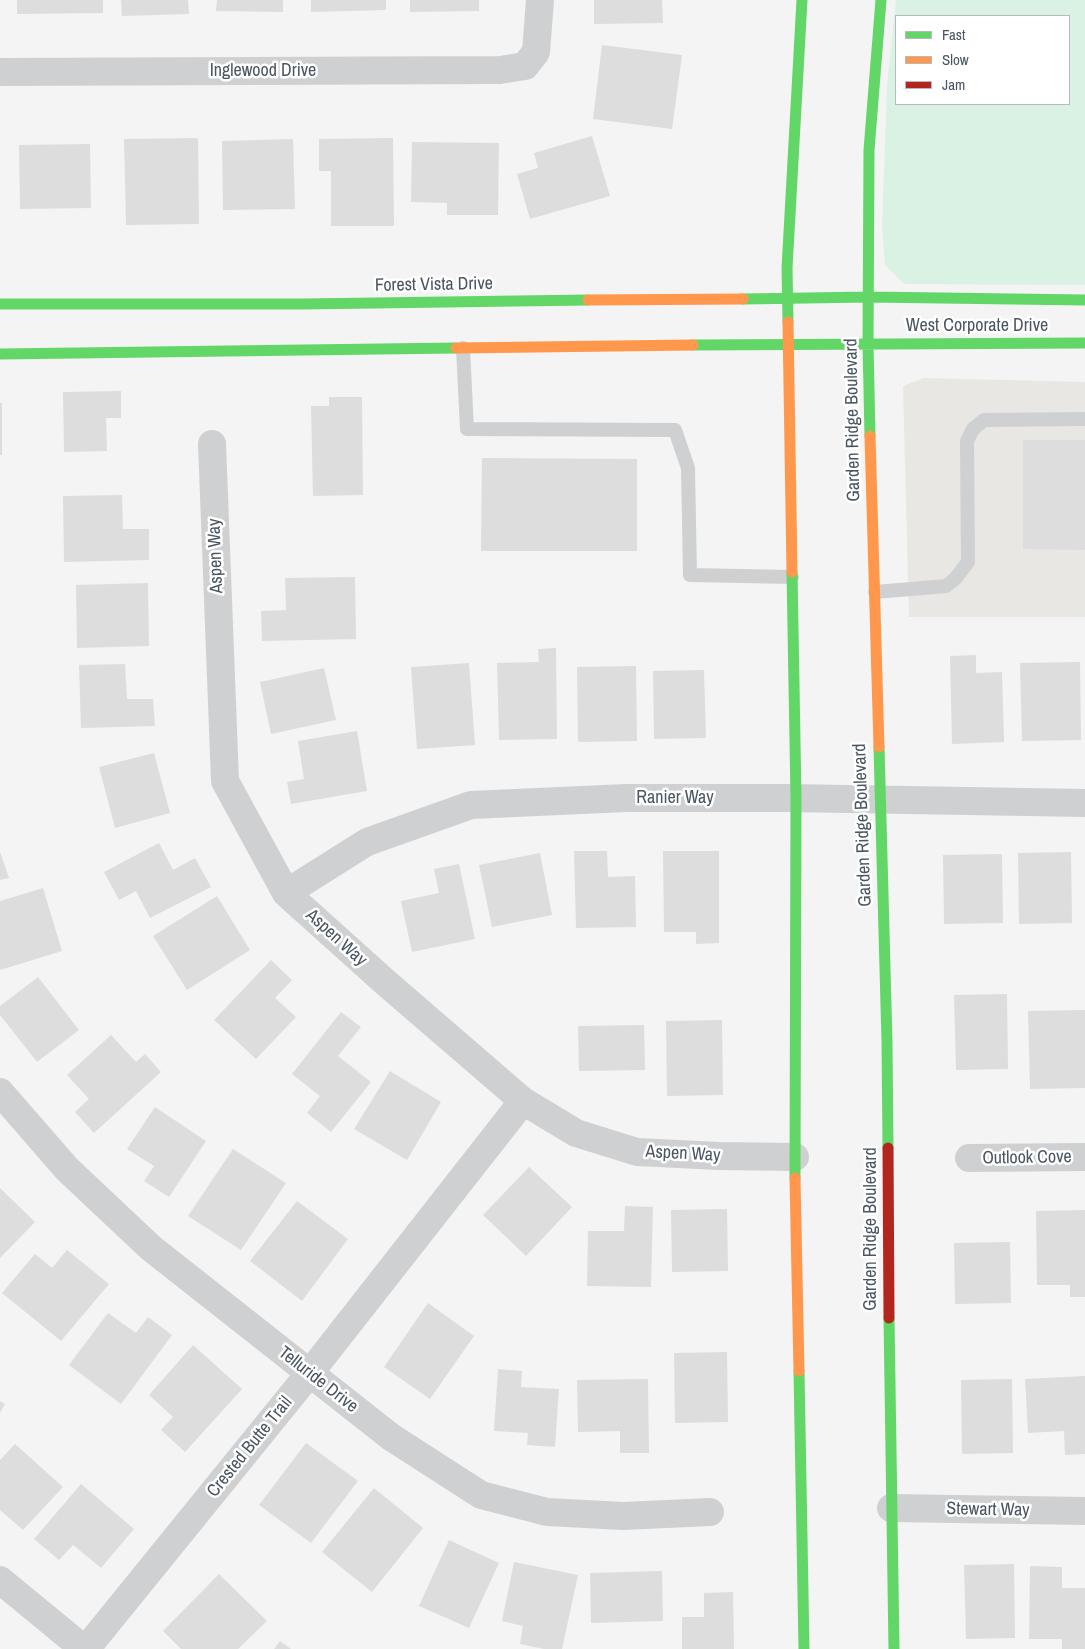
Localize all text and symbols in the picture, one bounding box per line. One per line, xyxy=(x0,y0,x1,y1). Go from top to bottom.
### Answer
legend xyxy=(895,15,1070,105)
text: Fast xyxy=(942,24,965,45)
text: Slow xyxy=(942,49,969,70)
street label: Inglewood Drive xyxy=(210,60,316,82)
text: Jam xyxy=(942,74,965,95)
street label: Forest Vista Drive xyxy=(375,273,493,297)
street label: West Corporate Drive xyxy=(906,315,1048,337)
street label: Garden Ridge Boulevard xyxy=(841,338,865,502)
street label: Aspen Way xyxy=(204,518,228,594)
street label: Garden Ridge Boulevard xyxy=(849,743,877,907)
street label: Ranier Way xyxy=(636,787,714,809)
street label: Aspen Way xyxy=(301,905,371,971)
street label: Aspen Way xyxy=(645,1141,721,1167)
street label: Outlook Cove xyxy=(982,1146,1072,1170)
street label: Garden Ridge Boulevard xyxy=(860,1147,882,1311)
street label: Telluride Drive xyxy=(274,1342,362,1418)
street label: Crested Butte Trail xyxy=(203,1392,297,1502)
street label: Stewart Way xyxy=(946,1498,1030,1522)

